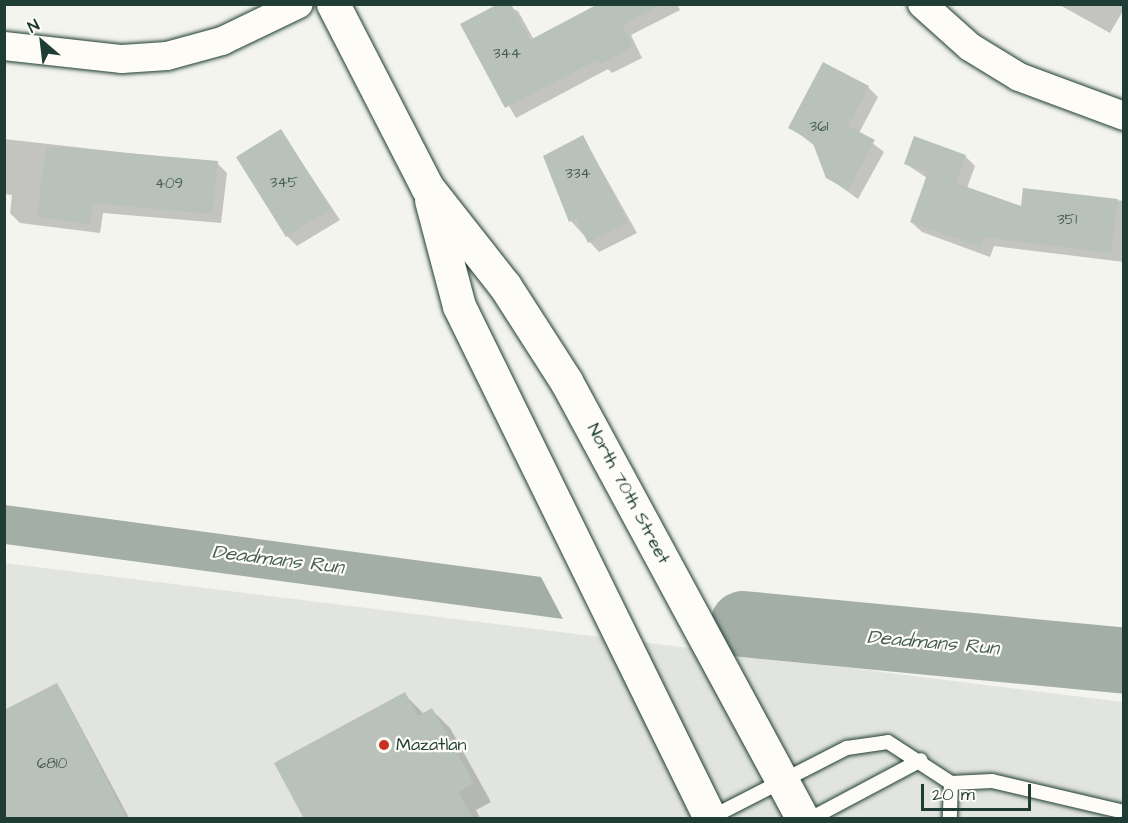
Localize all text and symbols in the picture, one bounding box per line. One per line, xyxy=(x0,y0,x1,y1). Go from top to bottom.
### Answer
north arrow xyxy=(12,12,72,72)
text: N xyxy=(24,14,43,38)
house number: 344 xyxy=(493,45,521,63)
house number: 361 xyxy=(810,118,828,136)
house number: 334 xyxy=(565,165,591,183)
house number: 345 xyxy=(270,174,298,192)
house number: 409 xyxy=(155,175,183,193)
house number: 351 xyxy=(1057,211,1077,229)
street label: North 70th Street xyxy=(582,420,674,568)
water label: Deadmans Run xyxy=(211,540,345,580)
water label: Deadmans Run xyxy=(866,625,1000,661)
place label: Mazatlan xyxy=(396,734,466,756)
marker: Mazatlan xyxy=(377,738,391,752)
house number: 6810 xyxy=(37,755,67,773)
scale bar xyxy=(924,772,1034,810)
text: 20 m xyxy=(932,782,975,807)

